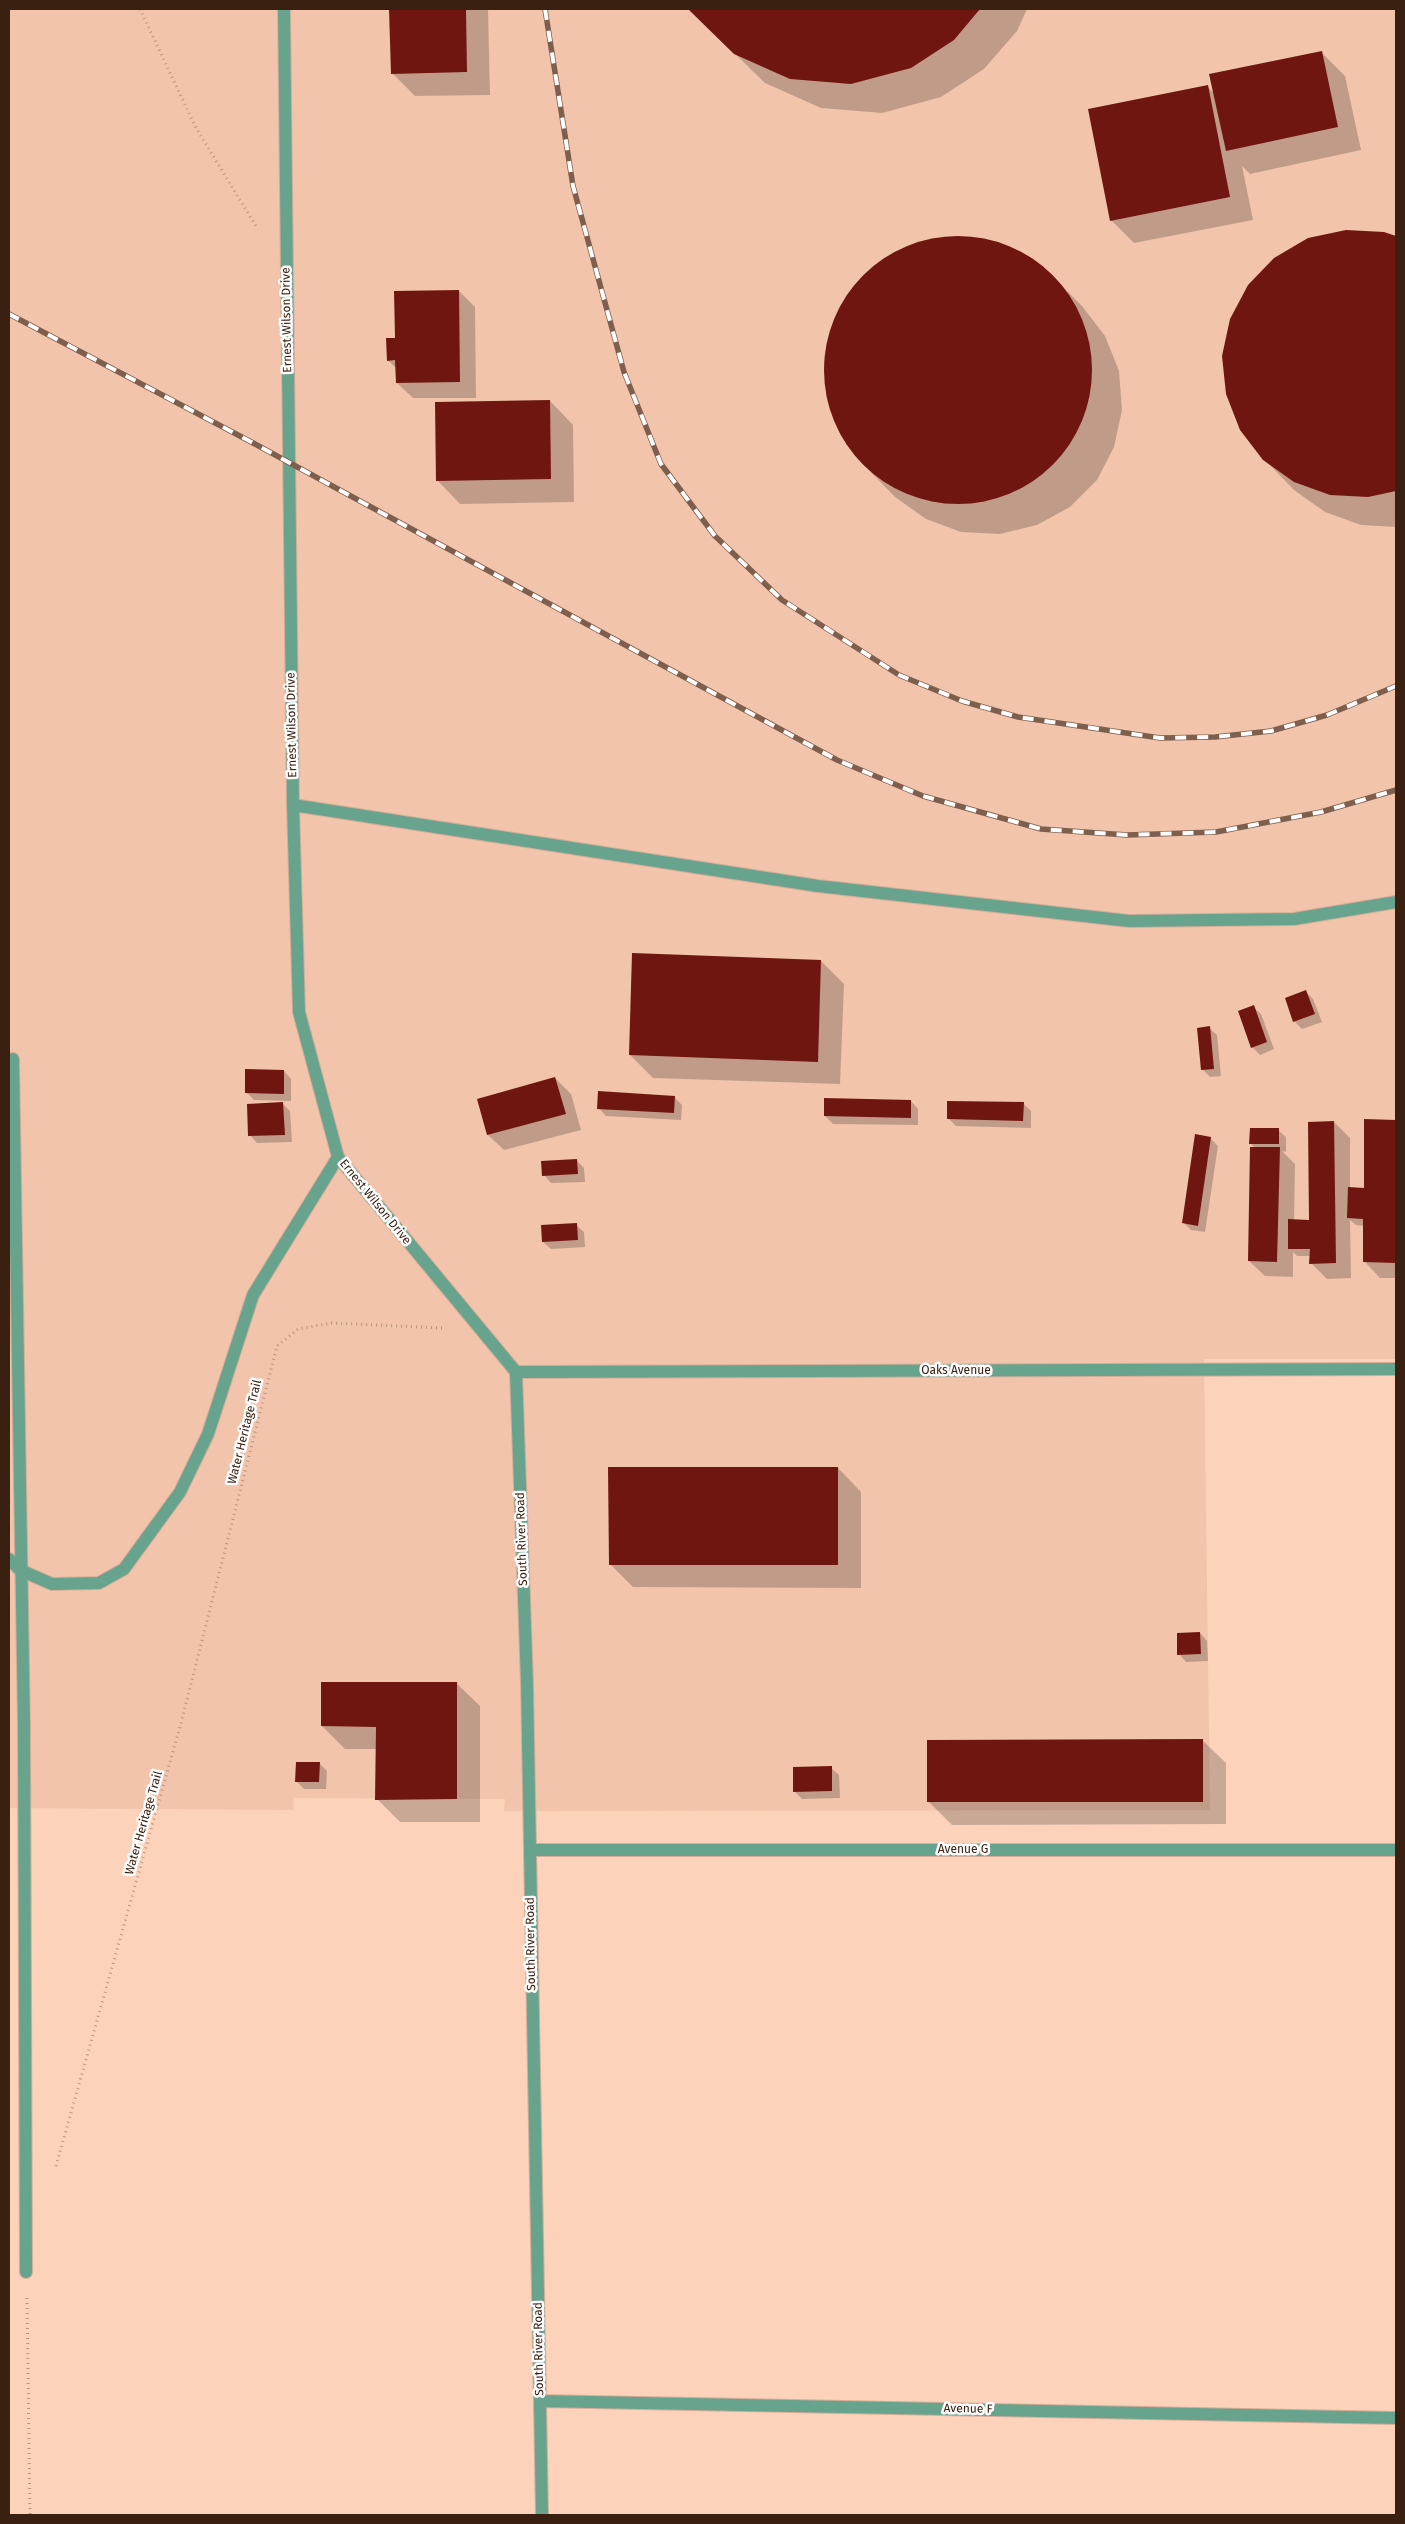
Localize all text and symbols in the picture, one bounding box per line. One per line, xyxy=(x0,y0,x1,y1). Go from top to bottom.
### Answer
street label: Ernest Wilson Drive xyxy=(279,267,295,373)
street label: Ernest Wilson Drive xyxy=(284,672,300,778)
street label: Ernest Wilson Drive xyxy=(336,1157,414,1247)
street label: Oaks Avenue xyxy=(921,1364,991,1378)
street label: Water Heritage Trail xyxy=(225,1378,265,1486)
street label: South River Road xyxy=(513,1492,531,1586)
street label: Water Heritage Trail xyxy=(122,1769,166,1877)
street label: Avenue G xyxy=(938,1843,988,1857)
street label: South River Road xyxy=(523,1897,539,1991)
street label: South River Road xyxy=(531,2302,547,2396)
street label: Avenue F xyxy=(943,2401,993,2417)

